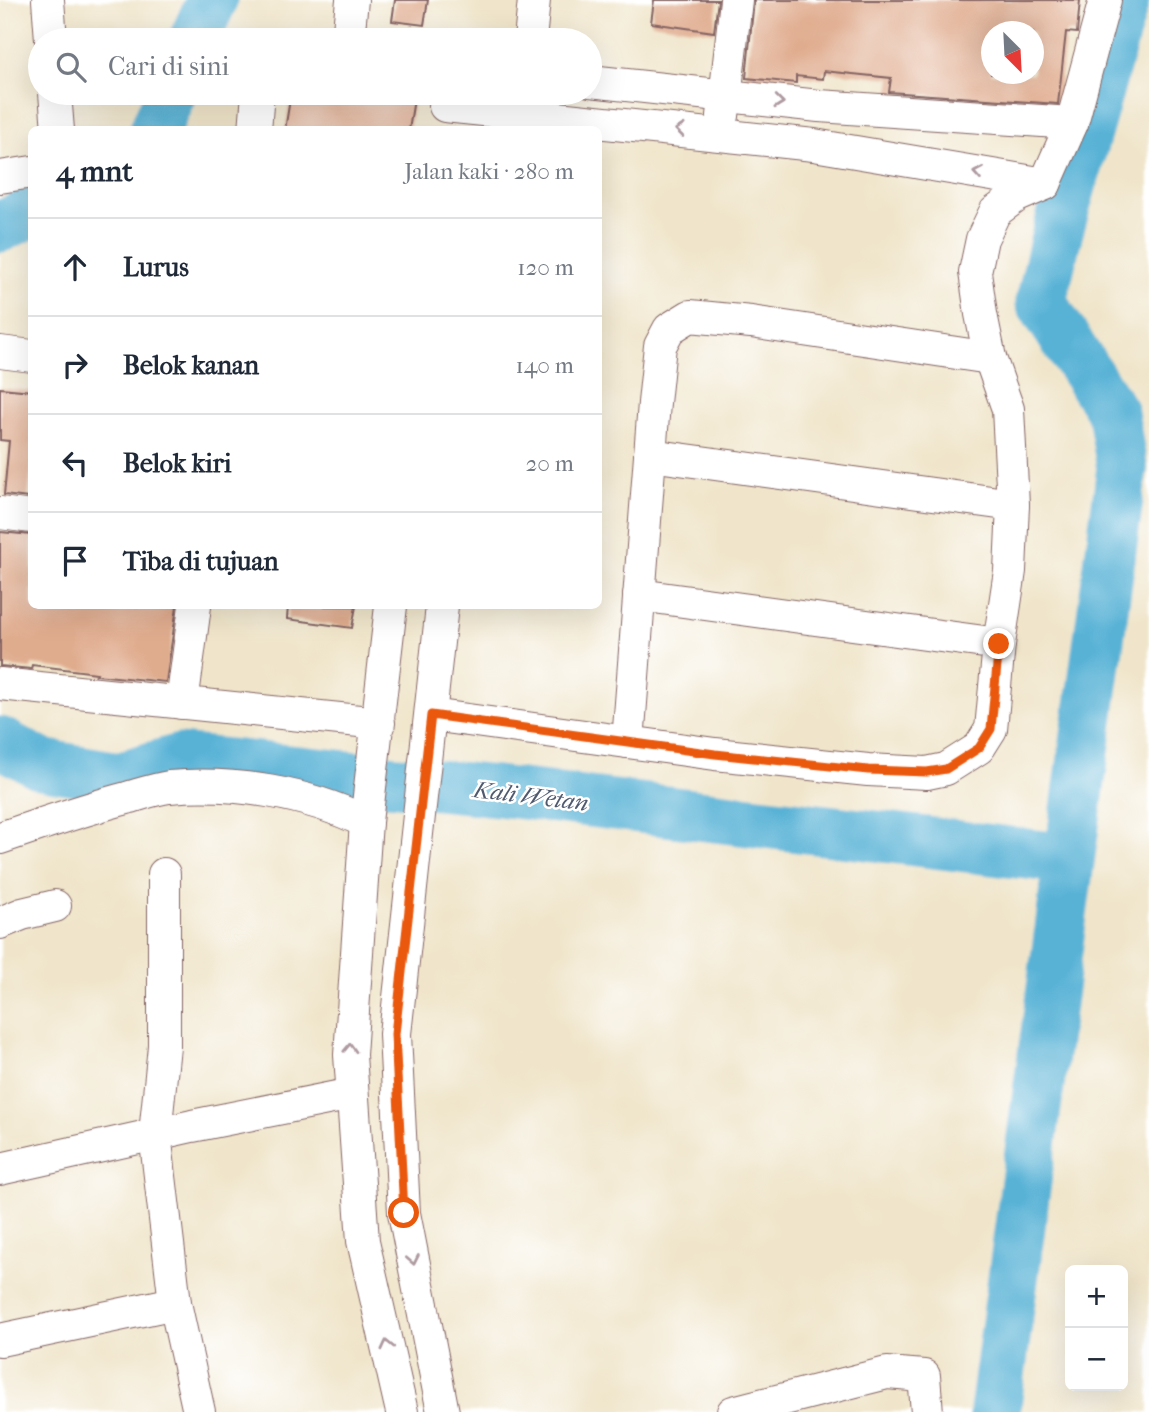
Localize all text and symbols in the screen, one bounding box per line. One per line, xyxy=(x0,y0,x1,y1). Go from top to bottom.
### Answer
north arrow xyxy=(981,21,1044,84)
search box xyxy=(28,28,602,105)
icon: search xyxy=(52,48,90,86)
text: Cari di sini xyxy=(108,51,229,82)
one-way arrow xyxy=(774,94,785,109)
one-way arrow xyxy=(674,123,685,138)
text: 4 mnt xyxy=(56,154,133,189)
text: Jalan kaki · 280 m xyxy=(404,158,574,185)
one-way arrow xyxy=(972,166,984,181)
icon: ahead xyxy=(56,248,94,286)
text: Lurus xyxy=(123,252,189,283)
text: 120 m xyxy=(517,254,574,281)
icon: right xyxy=(56,346,94,384)
text: Belok kanan xyxy=(123,350,259,381)
text: 140 m xyxy=(515,352,574,379)
icon: left xyxy=(56,444,94,482)
text: Belok kiri xyxy=(123,448,231,479)
text: 20 m xyxy=(525,450,574,477)
icon: arrive xyxy=(56,542,94,580)
text: Tiba di tujuan xyxy=(123,546,279,577)
route end xyxy=(983,628,1014,659)
water label: Kali Wetan xyxy=(470,775,590,817)
one-way arrow xyxy=(343,1042,358,1053)
route start xyxy=(388,1197,419,1228)
one-way arrow xyxy=(405,1254,420,1265)
map controls xyxy=(1065,1265,1128,1391)
button: + xyxy=(1065,1265,1128,1328)
button: − xyxy=(1065,1328,1128,1391)
one-way arrow xyxy=(381,1340,396,1352)

